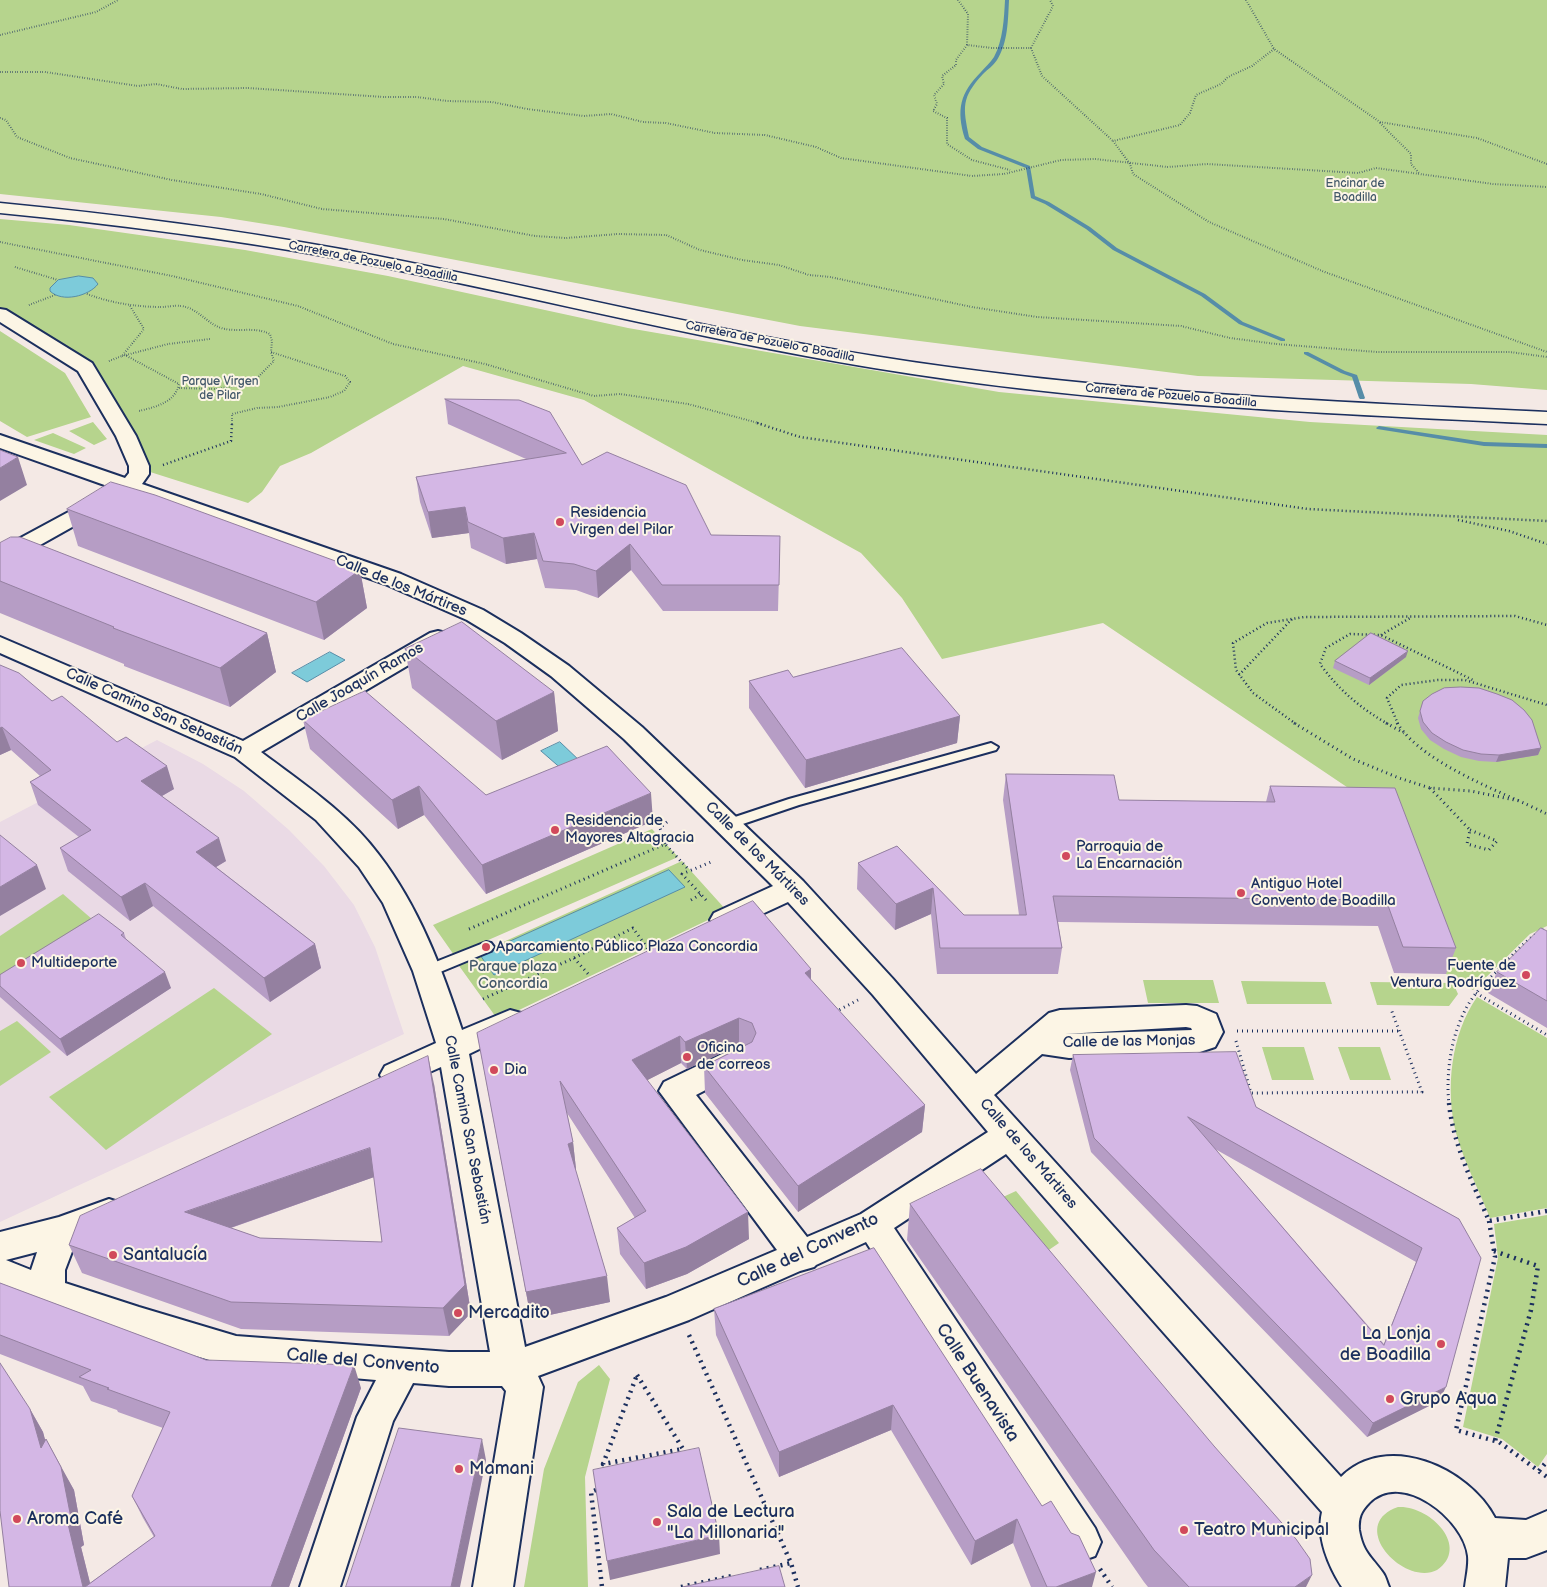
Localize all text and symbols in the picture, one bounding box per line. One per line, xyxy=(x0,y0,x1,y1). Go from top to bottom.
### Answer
park label: Encinar de Boadilla xyxy=(1326,177,1384,205)
street label: Carretera de Pozuelo a Boadilla xyxy=(287,239,459,285)
street label: Carretera de Pozuelo a Boadilla xyxy=(684,319,856,365)
park label: Parque Virgen de Pilar xyxy=(181,375,259,403)
street label: Carretera de Pozuelo a Boadilla xyxy=(1085,381,1257,411)
place label: Residencia Virgen del Pilar xyxy=(570,504,673,539)
marker: Residencia Virgen del Pilar xyxy=(554,516,566,528)
street label: Calle de los Mártires xyxy=(333,551,469,621)
street label: Calle Joaquín Ramos xyxy=(293,639,427,727)
street label: Calle Camino San Sebastián xyxy=(63,665,245,759)
street label: Calle de los Mártires xyxy=(701,798,813,910)
place label: Residencia de Mayores Altagracia xyxy=(565,812,694,847)
marker: Residencia de Mayores Altagracia xyxy=(549,824,561,836)
place label: Parroquia de La Encarnación xyxy=(1076,838,1182,873)
marker: Parroquia de La Encarnación xyxy=(1060,850,1072,862)
place label: Antiguo Hotel Convento de Boadilla xyxy=(1251,875,1396,910)
marker: Antiguo Hotel Convento de Boadilla xyxy=(1235,887,1247,899)
place label: Aparcamiento Público Plaza Concordia xyxy=(496,938,758,956)
marker: Aparcamiento Público Plaza Concordia xyxy=(480,941,492,953)
place label: Multideporte xyxy=(31,954,117,972)
marker: Multideporte xyxy=(15,957,27,969)
place label: Fuente de Ventura Rodríguez xyxy=(1390,957,1516,992)
park label: Parque plaza Concordia xyxy=(469,958,557,993)
marker: Fuente de Ventura Rodríguez xyxy=(1520,969,1532,981)
street label: Calle de las Monjas xyxy=(1062,1032,1196,1052)
street label: Calle Camino San Sebastián xyxy=(440,1034,494,1226)
place label: Oficina de correos xyxy=(697,1039,770,1074)
marker: Oficina de correos xyxy=(681,1051,693,1063)
place label: Dia xyxy=(504,1061,527,1079)
marker: Dia xyxy=(488,1064,500,1076)
street label: Calle de los Mártires xyxy=(975,1095,1081,1213)
street label: Calle del Convento xyxy=(734,1209,882,1293)
place label: Santalucía xyxy=(123,1244,207,1266)
marker: Santalucía xyxy=(107,1249,119,1261)
place label: Mercadito xyxy=(468,1302,550,1324)
marker: Mercadito xyxy=(452,1307,464,1319)
street label: Calle Buenavista xyxy=(931,1320,1023,1446)
place label: La Lonja de Boadilla xyxy=(1340,1323,1431,1366)
marker: La Lonja de Boadilla xyxy=(1435,1338,1447,1350)
street label: Calle del Convento xyxy=(285,1345,441,1379)
place label: Grupo Aqua xyxy=(1400,1388,1497,1410)
marker: Grupo Aqua xyxy=(1384,1393,1396,1405)
place label: Mamani xyxy=(469,1458,534,1480)
marker: Mamani xyxy=(453,1463,465,1475)
place label: Sala de Lectura "La Millonaria" xyxy=(667,1501,795,1544)
place label: Aroma Café xyxy=(27,1508,123,1530)
marker: Aroma Café xyxy=(11,1513,23,1525)
marker: Sala de Lectura "La Millonaria" xyxy=(651,1516,663,1528)
place label: Teatro Municipal xyxy=(1194,1519,1329,1541)
marker: Teatro Municipal xyxy=(1178,1524,1190,1536)

